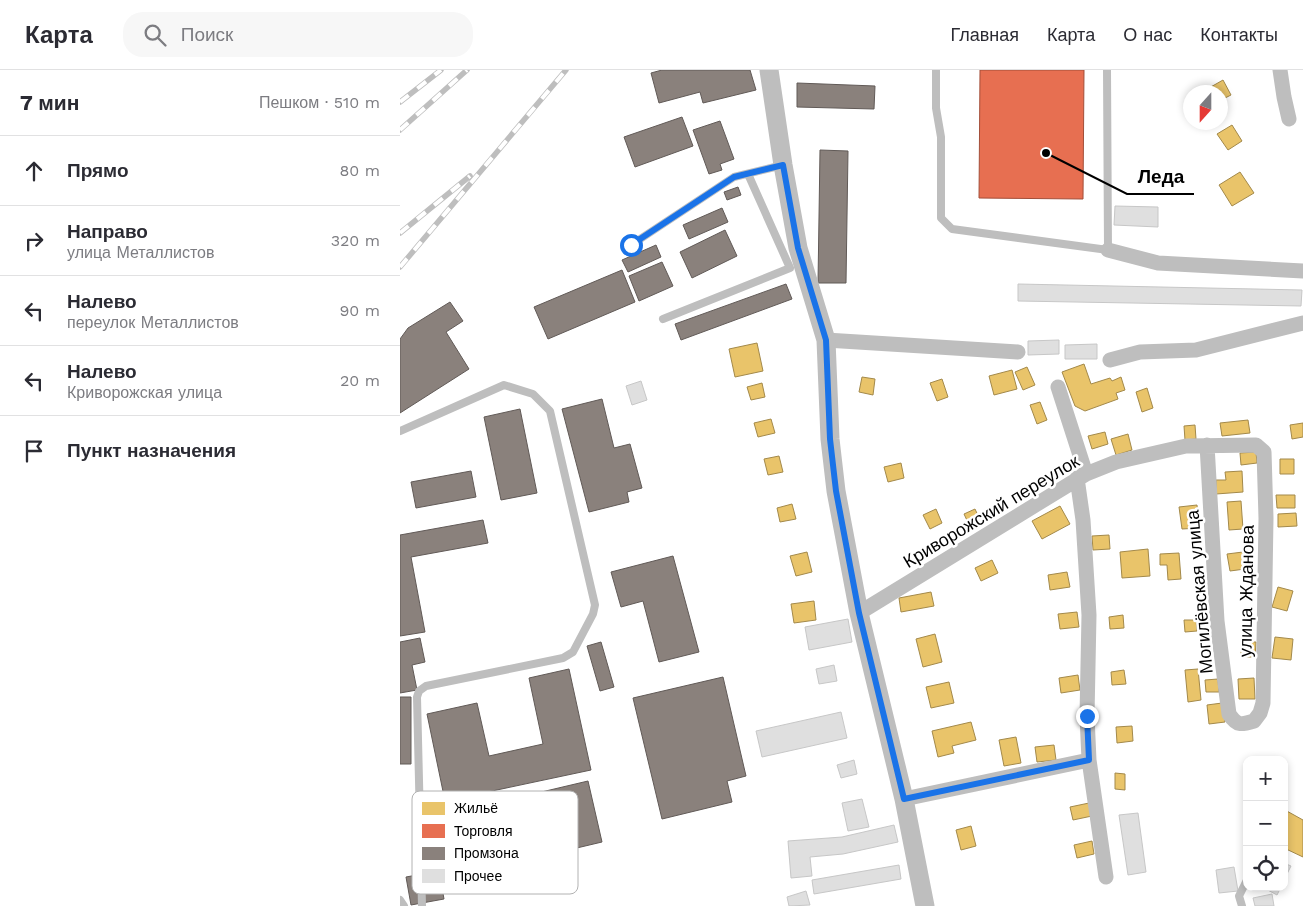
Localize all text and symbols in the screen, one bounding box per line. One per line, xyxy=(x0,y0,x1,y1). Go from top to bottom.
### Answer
search box xyxy=(123,12,473,57)
text: Карта xyxy=(25,21,93,49)
icon: search xyxy=(141,21,169,49)
text: Поиск xyxy=(181,23,233,46)
text: Главная xyxy=(950,24,1019,45)
text: Карта xyxy=(1047,24,1095,45)
text: О нас xyxy=(1123,24,1172,45)
text: Контакты xyxy=(1200,24,1278,45)
north arrow xyxy=(1183,85,1228,130)
text: 7 мин xyxy=(20,90,79,115)
text: Пешком · 510 m xyxy=(259,93,380,112)
icon: ahead xyxy=(20,157,48,185)
text: Прямо xyxy=(67,159,129,182)
callout: Леда xyxy=(1127,160,1194,194)
text: 80 m xyxy=(339,161,380,180)
text: Леда xyxy=(1138,165,1185,188)
text: Направо xyxy=(67,220,148,243)
icon: right xyxy=(20,227,48,255)
text: 320 m xyxy=(331,231,380,250)
route start xyxy=(620,234,643,257)
text: улица Металлистов xyxy=(67,243,215,262)
text: Налево xyxy=(67,290,137,313)
icon: left xyxy=(20,297,48,325)
text: 90 m xyxy=(339,301,380,320)
text: переулок Металлистов xyxy=(67,313,239,332)
text: Налево xyxy=(67,360,137,383)
icon: left xyxy=(20,367,48,395)
text: 20 m xyxy=(340,371,380,390)
text: Криворожская улица xyxy=(67,383,222,402)
icon: arrive xyxy=(20,437,48,465)
text: Пункт назначения xyxy=(67,439,236,462)
street label: Криворожский переулок xyxy=(899,450,1083,572)
street label: Могилёвская улица xyxy=(1181,508,1217,675)
street label: улица Жданова xyxy=(1234,524,1258,657)
route end xyxy=(1076,705,1099,728)
map controls xyxy=(1243,756,1288,891)
button: + xyxy=(1243,756,1288,801)
legend xyxy=(412,791,578,894)
text: Жильё xyxy=(454,800,498,816)
button: − xyxy=(1243,801,1288,846)
text: Торговля xyxy=(454,823,512,839)
text: Промзона xyxy=(454,845,519,861)
button: locate xyxy=(1243,846,1288,891)
text: Прочее xyxy=(454,868,502,884)

